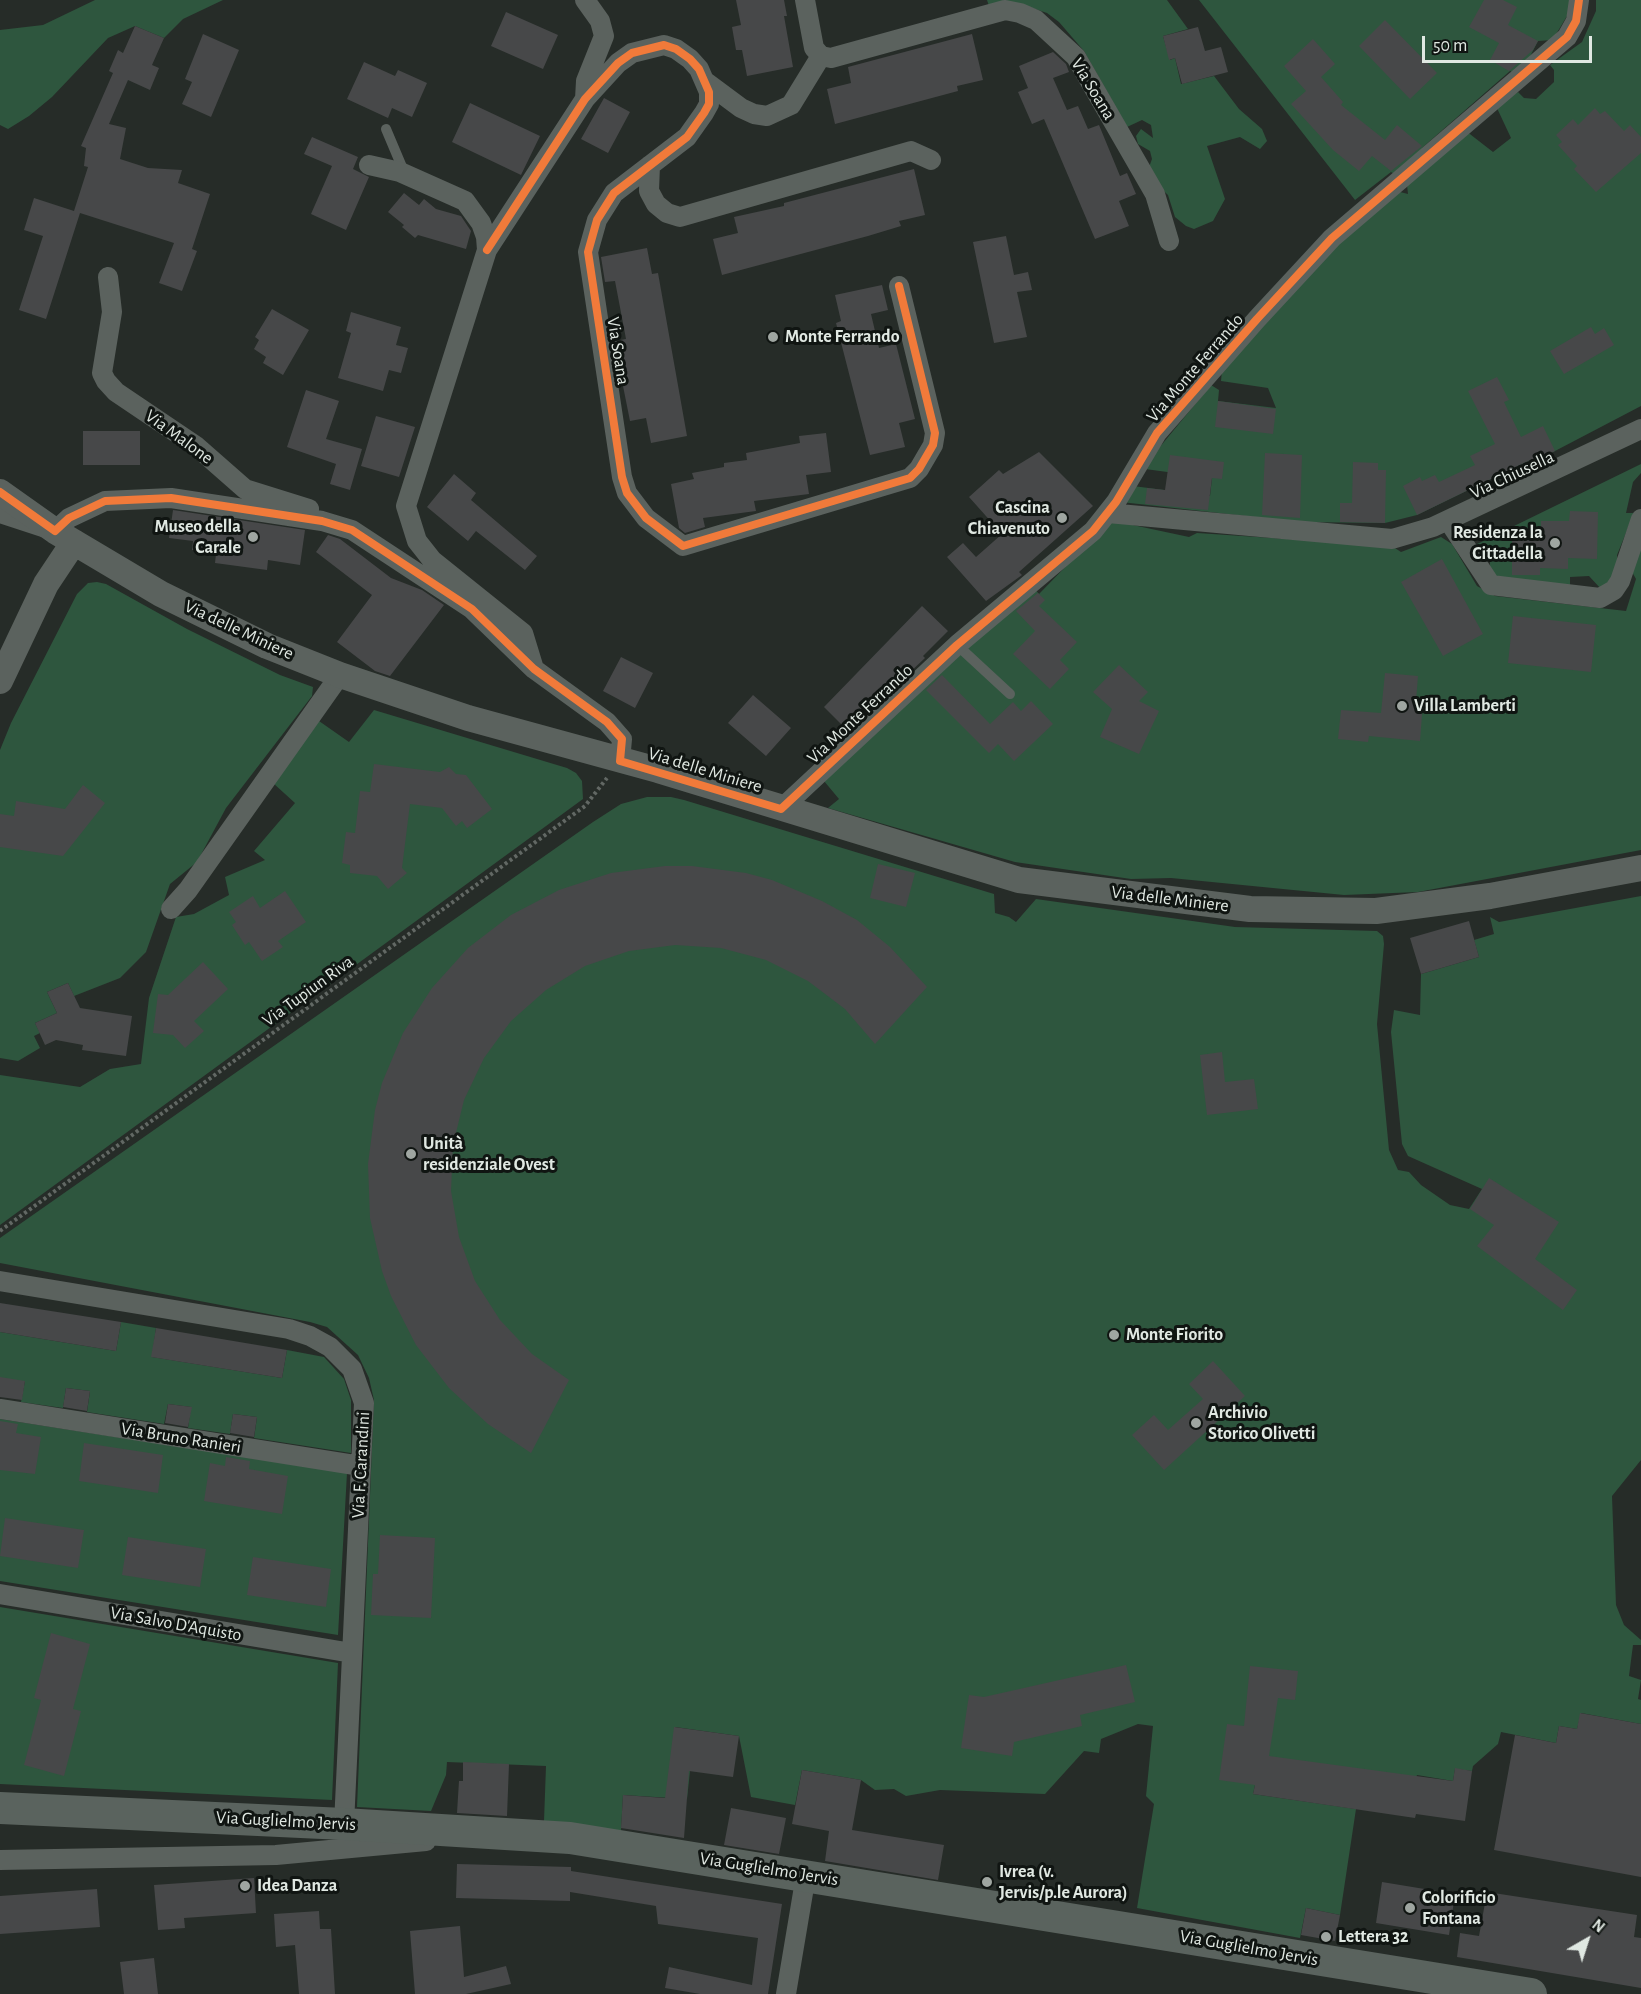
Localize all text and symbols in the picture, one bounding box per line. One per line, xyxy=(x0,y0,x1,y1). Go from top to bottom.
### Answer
scale bar xyxy=(1425,24,1594,62)
text: 50 m xyxy=(1433,37,1467,55)
street label: Via Soana xyxy=(1066,54,1120,124)
street label: Via Monte Ferrando xyxy=(1142,309,1248,427)
street label: Via Soana xyxy=(602,315,634,387)
place label: Monte Ferrando xyxy=(785,326,900,348)
marker: Monte Ferrando xyxy=(766,330,780,344)
street label: Via Malone xyxy=(141,405,217,469)
street label: Via Chiusella xyxy=(1467,446,1557,504)
place label: Cascina Chiavenuto xyxy=(968,497,1050,540)
marker: Cascina Chiavenuto xyxy=(1055,511,1069,525)
place label: Museo della Carale xyxy=(155,516,241,558)
place label: Residenza la Cittadella xyxy=(1453,522,1543,564)
marker: Museo della Carale xyxy=(246,530,260,544)
marker: Residenza la Cittadella xyxy=(1548,536,1562,550)
street label: Via delle Miniere xyxy=(181,595,297,665)
street label: Via Monte Ferrando xyxy=(803,659,917,769)
place label: Villa Lamberti xyxy=(1414,695,1516,717)
marker: Villa Lamberti xyxy=(1395,699,1409,713)
street label: Via delle Miniere xyxy=(645,742,765,798)
street label: Via delle Miniere xyxy=(1110,881,1230,917)
street label: Via Tupiun Riva xyxy=(258,951,358,1031)
place label: Unità residenziale Ovest xyxy=(423,1133,555,1176)
marker: Unità residenziale Ovest xyxy=(404,1147,418,1161)
place label: Monte Fiorito xyxy=(1126,1324,1223,1346)
marker: Monte Fiorito xyxy=(1107,1328,1121,1342)
place label: Archivio Storico Olivetti xyxy=(1208,1402,1315,1444)
street label: Via F. Carandini xyxy=(347,1411,375,1519)
marker: Archivio Storico Olivetti xyxy=(1189,1416,1203,1430)
street label: Via Bruno Ranieri xyxy=(120,1418,242,1458)
street label: Via Salvo D'Aquisto xyxy=(109,1602,243,1646)
street label: Via Guglielmo Jervis xyxy=(215,1807,357,1835)
street label: Via Guglielmo Jervis xyxy=(698,1847,840,1891)
place label: Ivrea (v. Jervis/p.le Aurora) xyxy=(999,1861,1128,1904)
place label: Idea Danza xyxy=(257,1875,337,1897)
marker: Ivrea (v. Jervis/p.le Aurora) xyxy=(980,1875,994,1889)
marker: Idea Danza xyxy=(238,1879,252,1893)
place label: Colorificio Fontana xyxy=(1422,1887,1496,1930)
marker: Colorificio Fontana xyxy=(1403,1901,1417,1915)
north arrow xyxy=(1557,1910,1617,1970)
text: N xyxy=(1589,1916,1608,1936)
street label: Via Guglielmo Jervis xyxy=(1178,1925,1320,1971)
place label: Lettera 32 xyxy=(1338,1926,1408,1948)
marker: Lettera 32 xyxy=(1319,1930,1333,1944)

